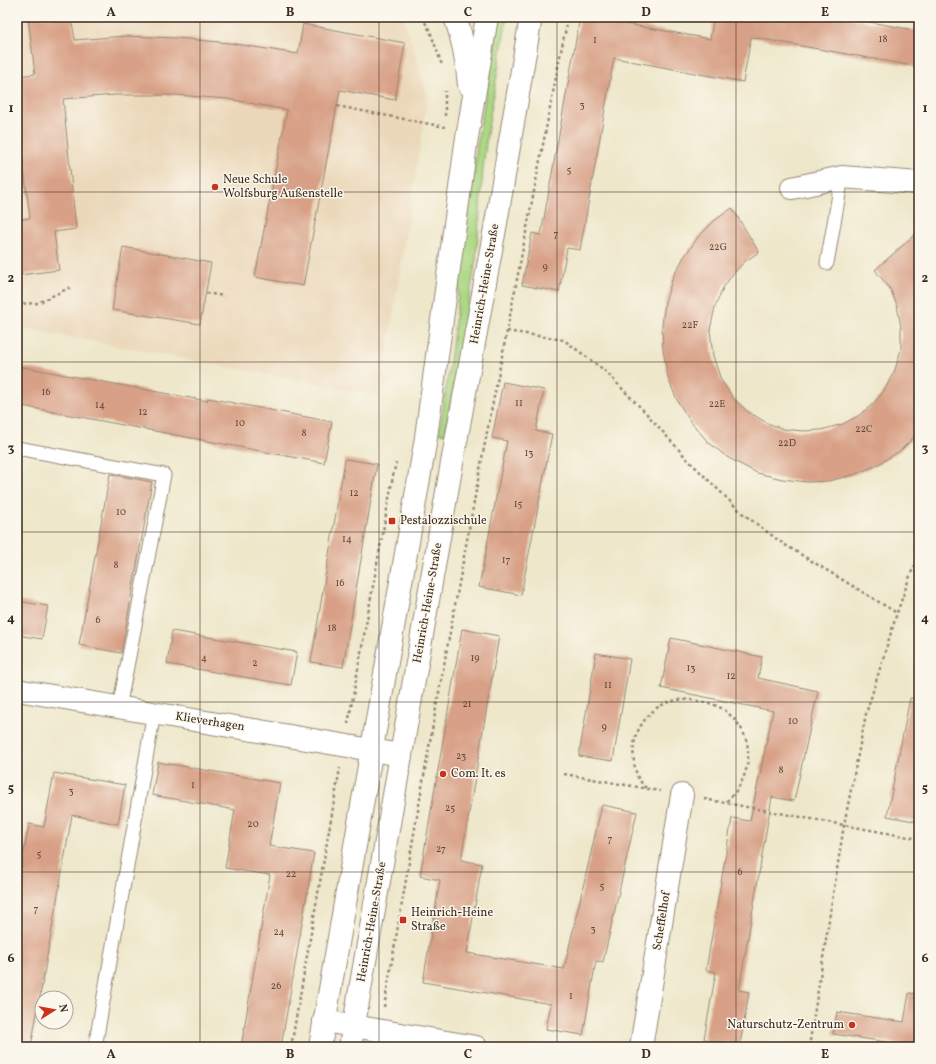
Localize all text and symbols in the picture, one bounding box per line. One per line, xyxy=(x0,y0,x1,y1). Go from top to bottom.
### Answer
text: A xyxy=(106,4,116,22)
text: B xyxy=(286,4,295,22)
text: C xyxy=(464,4,472,22)
text: D xyxy=(641,4,651,22)
text: E xyxy=(821,4,829,22)
house number: 18 xyxy=(879,32,887,46)
house number: 1 xyxy=(593,33,597,47)
house number: 3 xyxy=(579,98,585,112)
text: 1 xyxy=(8,100,14,118)
text: 1 xyxy=(922,100,928,118)
house number: 5 xyxy=(567,163,572,177)
place label: Neue Schule Wolfsburg Außenstelle xyxy=(223,172,343,202)
marker: Neue Schule Wolfsburg Außenstelle xyxy=(210,182,220,192)
street label: Heinrich-Heine-Straße xyxy=(467,222,504,345)
house number: 7 xyxy=(554,227,559,241)
house number: 22G xyxy=(709,240,727,254)
house number: 9 xyxy=(542,260,548,274)
text: 2 xyxy=(8,270,15,288)
text: 2 xyxy=(922,270,929,288)
house number: 22F xyxy=(682,318,699,332)
house number: 16 xyxy=(42,385,50,399)
house number: 11 xyxy=(515,396,523,410)
house number: 22E xyxy=(709,397,725,411)
house number: 14 xyxy=(95,398,105,412)
house number: 12 xyxy=(138,405,148,419)
house number: 10 xyxy=(235,416,245,430)
house number: 22C xyxy=(855,422,873,436)
house number: 8 xyxy=(301,426,307,440)
house number: 22D xyxy=(778,436,796,450)
text: 3 xyxy=(8,440,15,458)
text: 3 xyxy=(922,440,929,458)
house number: 13 xyxy=(524,446,534,460)
house number: 12 xyxy=(349,486,359,500)
house number: 15 xyxy=(514,497,523,511)
house number: 10 xyxy=(116,505,126,519)
place label: Pestalozzischule xyxy=(400,513,487,529)
marker: Pestalozzischule xyxy=(387,516,397,526)
house number: 14 xyxy=(342,532,352,546)
street label: Heinrich-Heine-Straße xyxy=(410,541,447,664)
house number: 17 xyxy=(502,553,511,567)
house number: 8 xyxy=(113,558,119,572)
house number: 16 xyxy=(336,576,344,590)
text: 4 xyxy=(7,610,15,628)
text: 4 xyxy=(921,610,929,628)
house number: 6 xyxy=(95,613,101,627)
house number: 18 xyxy=(328,621,336,635)
house number: 4 xyxy=(201,651,207,665)
house number: 19 xyxy=(470,651,480,665)
house number: 2 xyxy=(252,656,258,670)
house number: 13 xyxy=(686,661,696,675)
house number: 12 xyxy=(726,669,736,683)
house number: 11 xyxy=(604,678,612,692)
house number: 21 xyxy=(462,697,472,711)
street label: Klieverhagen xyxy=(174,709,246,735)
house number: 10 xyxy=(788,714,798,728)
house number: 9 xyxy=(601,720,607,734)
house number: 23 xyxy=(456,749,466,763)
house number: 8 xyxy=(778,763,784,777)
place label: Com. It. es xyxy=(451,766,506,782)
marker: Com. It. es xyxy=(438,769,448,779)
house number: 1 xyxy=(191,778,195,792)
text: 5 xyxy=(8,780,14,798)
text: 5 xyxy=(922,780,928,798)
house number: 3 xyxy=(68,784,74,798)
house number: 25 xyxy=(445,801,455,815)
house number: 20 xyxy=(247,817,259,831)
house number: 7 xyxy=(608,832,613,846)
house number: 27 xyxy=(436,842,446,856)
house number: 5 xyxy=(37,847,42,861)
street label: Heinrich-Heine-Straße xyxy=(354,860,391,983)
house number: 6 xyxy=(737,865,743,879)
house number: 22 xyxy=(286,867,296,881)
house number: 5 xyxy=(600,879,605,893)
street label: Scheffelhof xyxy=(649,889,675,952)
house number: 7 xyxy=(34,902,39,916)
place label: Heinrich-Heine Straße xyxy=(411,905,494,935)
marker: Heinrich-Heine Straße xyxy=(398,915,408,925)
house number: 3 xyxy=(590,922,596,936)
house number: 24 xyxy=(273,925,285,939)
text: 6 xyxy=(7,950,15,968)
text: 6 xyxy=(921,950,929,968)
house number: 26 xyxy=(271,979,281,993)
house number: 1 xyxy=(569,989,573,1003)
north arrow xyxy=(34,990,74,1030)
text: N xyxy=(54,1003,70,1014)
place label: Naturschutz-Zentrum xyxy=(727,1017,844,1033)
marker: Naturschutz-Zentrum xyxy=(847,1020,857,1030)
text: A xyxy=(106,1046,116,1064)
text: B xyxy=(286,1046,295,1064)
text: C xyxy=(464,1046,472,1064)
text: D xyxy=(641,1046,651,1064)
text: E xyxy=(821,1046,829,1064)

